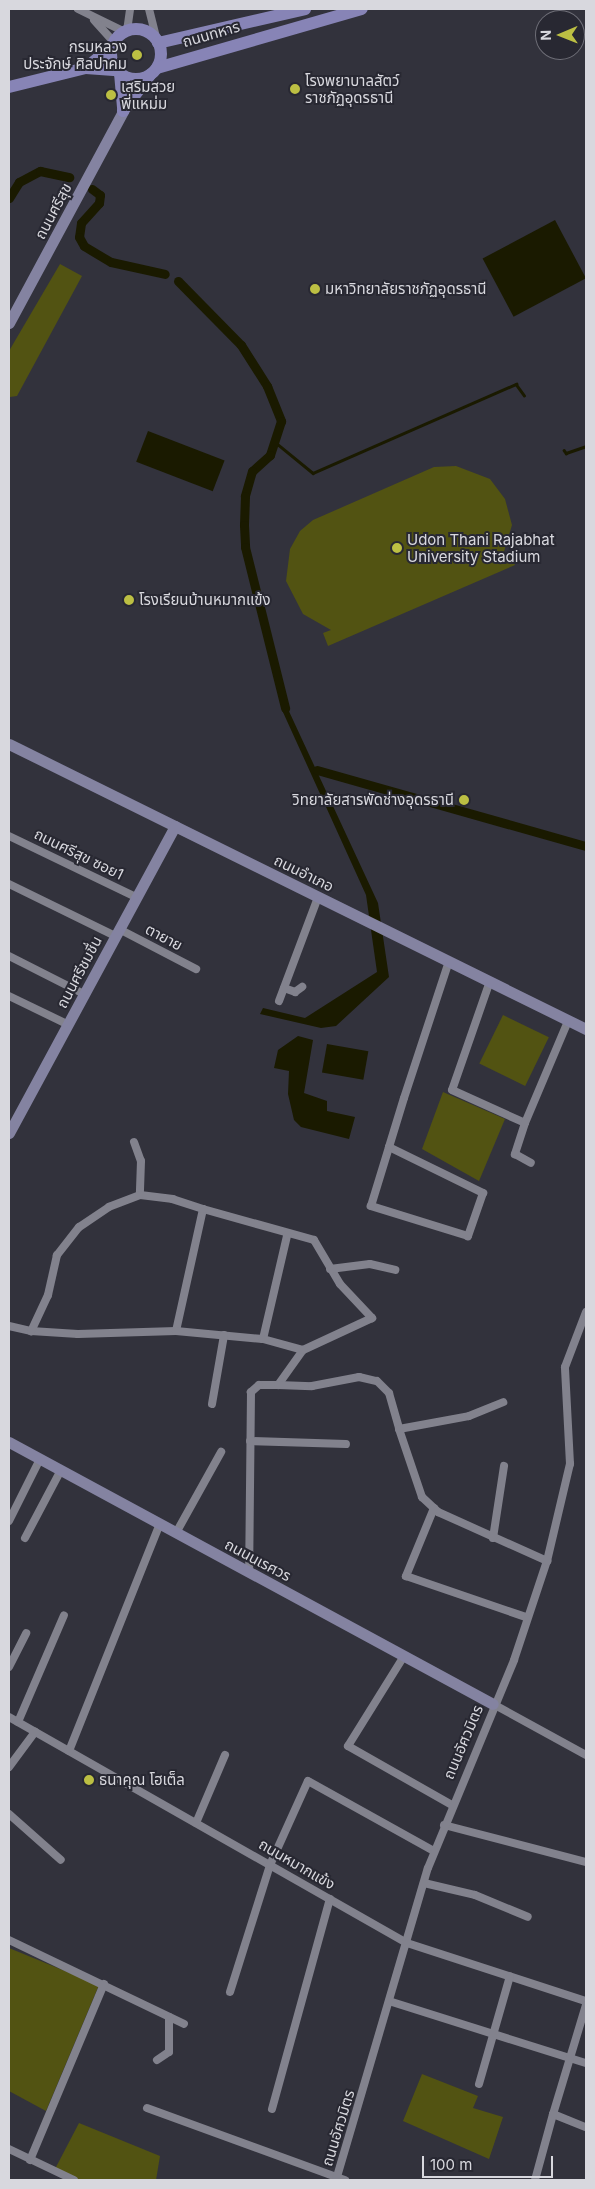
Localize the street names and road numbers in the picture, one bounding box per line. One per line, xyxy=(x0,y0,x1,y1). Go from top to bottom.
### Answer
street label: ถนนทหาร xyxy=(180,17,242,51)
street label: ถนนศรีสุข xyxy=(31,180,75,242)
street label: ถนนศรีสุข ซอย1 xyxy=(31,825,127,883)
street label: ถนนอำเภอ xyxy=(271,851,337,895)
street label: ตายาย xyxy=(142,920,186,954)
street label: ถนนศรีชมชื่น xyxy=(52,933,106,1011)
street label: ถนนนเรศวร xyxy=(222,1535,294,1585)
street label: ถนนอัศวมิตร xyxy=(439,1702,487,1782)
street label: ถนนหมากแข้ง xyxy=(256,1835,338,1893)
street label: ถนนอัศวมิตร xyxy=(318,2088,358,2168)

